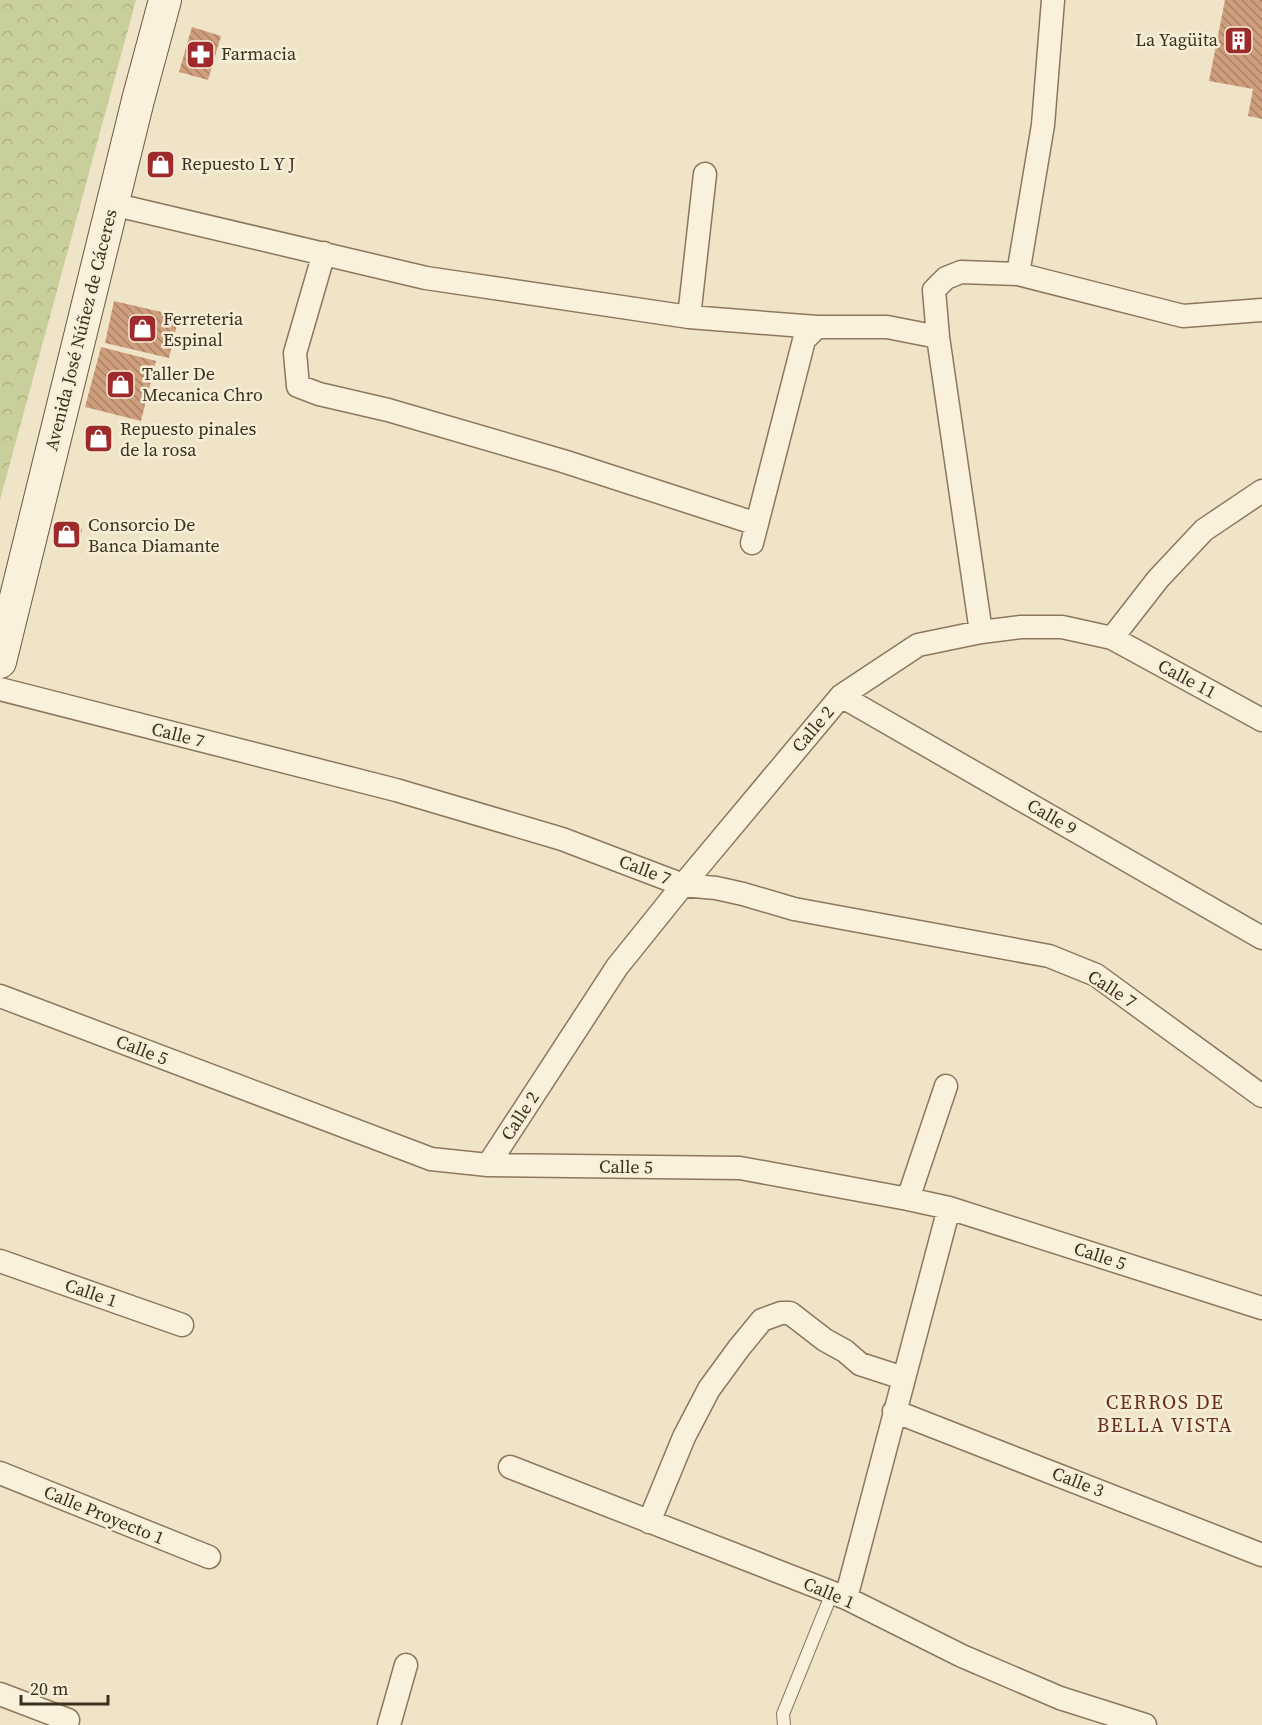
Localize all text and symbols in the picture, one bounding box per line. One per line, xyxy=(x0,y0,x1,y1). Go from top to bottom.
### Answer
building icon: La Yagüita xyxy=(1223,24,1255,56)
place label: La Yagüita xyxy=(1135,27,1219,52)
pharmacy icon: Farmacia xyxy=(184,38,216,70)
place label: Farmacia xyxy=(221,41,297,66)
shop icon: Repuesto L Y J xyxy=(144,148,176,180)
place label: Repuesto L Y J xyxy=(181,151,296,176)
street label: Avenida José Núñez de Cáceres xyxy=(38,206,123,453)
place label: Ferreteria Espinal xyxy=(163,306,244,352)
shop icon: Ferreteria Espinal xyxy=(126,313,158,345)
place label: Taller De Mecanica Chro xyxy=(142,361,263,407)
shop icon: Taller De Mecanica Chro xyxy=(105,368,137,400)
place label: Repuesto pinales de la rosa xyxy=(120,416,257,462)
shop icon: Repuesto pinales de la rosa xyxy=(83,423,115,455)
place label: Consorcio De Banca Diamante xyxy=(88,512,220,558)
shop icon: Consorcio De Banca Diamante xyxy=(51,519,83,551)
street label: Calle 11 xyxy=(1154,653,1221,704)
street label: Calle 2 xyxy=(786,700,839,757)
street label: Calle 7 xyxy=(149,716,207,753)
street label: Calle 9 xyxy=(1023,792,1082,841)
street label: Calle 7 xyxy=(616,848,675,891)
street label: Calle 7 xyxy=(1083,963,1142,1014)
street label: Calle 5 xyxy=(113,1028,172,1071)
street label: Calle 2 xyxy=(494,1086,545,1145)
street label: Calle 5 xyxy=(599,1154,653,1179)
street label: Calle 5 xyxy=(1071,1235,1130,1276)
street label: Calle 1 xyxy=(62,1272,121,1313)
district label: CERROS DE BELLA VISTA xyxy=(1097,1388,1233,1439)
street label: Calle 3 xyxy=(1049,1460,1108,1503)
street label: Calle Proyecto 1 xyxy=(40,1479,168,1550)
street label: Calle 1 xyxy=(800,1571,859,1615)
scale bar xyxy=(21,1668,108,1706)
text: 20 m xyxy=(30,1676,68,1701)

